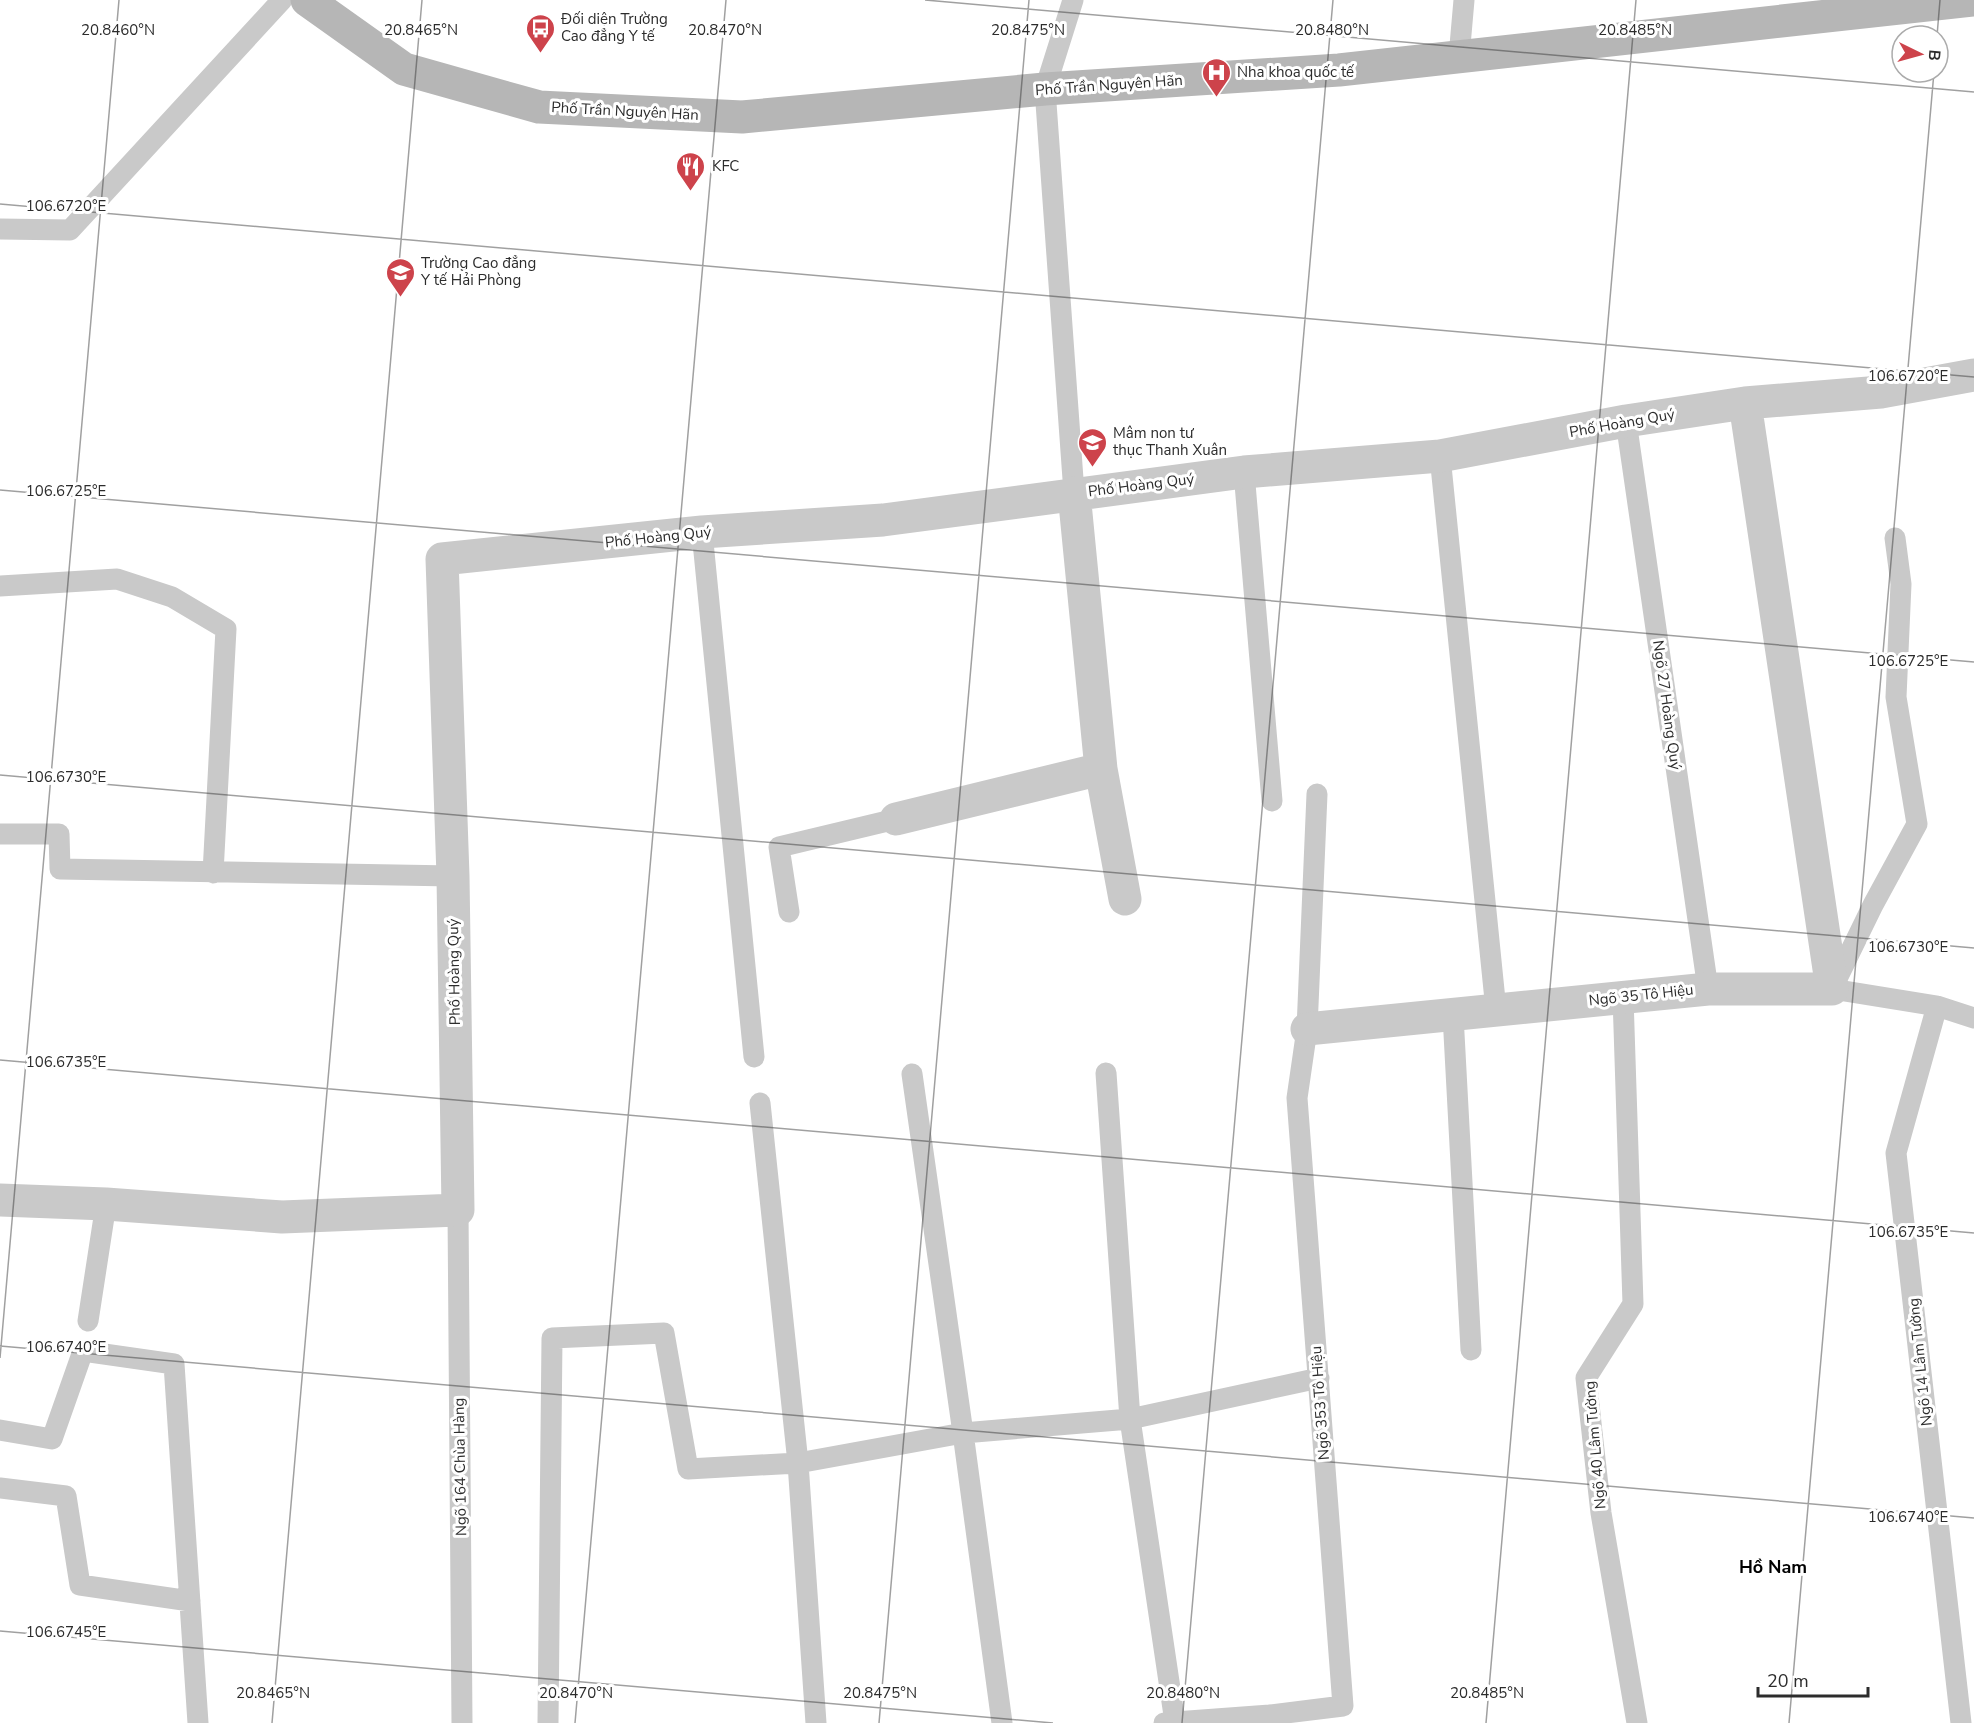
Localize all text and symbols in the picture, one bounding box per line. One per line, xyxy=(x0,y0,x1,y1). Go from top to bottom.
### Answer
place label: Đối diện Trường Cao đẳng Y tế xyxy=(560,9,668,46)
bus stop icon: Đối diện Trường Cao đẳng Y tế xyxy=(524,12,556,54)
text: 20.8460°N xyxy=(81,20,155,40)
text: 20.8465°N xyxy=(384,20,458,40)
text: 20.8470°N xyxy=(688,20,762,40)
text: 20.8475°N xyxy=(991,20,1065,40)
text: 20.8480°N xyxy=(1295,20,1369,40)
text: 20.8485°N xyxy=(1598,20,1672,40)
north arrow xyxy=(1890,24,1950,84)
text: B xyxy=(1923,49,1945,62)
hospital icon: Nha khoa quốc tế xyxy=(1200,56,1232,98)
place label: Nha khoa quốc tế xyxy=(1237,62,1355,82)
street label: Phố Trần Nguyên Hãn xyxy=(1035,70,1183,100)
street label: Phố Trần Nguyên Hãn xyxy=(551,97,699,125)
restaurant icon: KFC xyxy=(675,150,707,192)
place label: KFC xyxy=(712,156,739,176)
text: 106.6720°E xyxy=(26,196,106,216)
place label: Trường Cao đẳng Y tế Hải Phòng xyxy=(420,253,536,290)
school or university icon: Trường Cao đẳng Y tế Hải Phòng xyxy=(384,256,416,298)
text: 106.6720°E xyxy=(1868,366,1948,386)
street label: Phố Hoàng Quý xyxy=(1568,404,1677,442)
place label: Mâm non tư thục Thanh Xuân xyxy=(1113,423,1227,460)
school or university icon: Mâm non tư thục Thanh Xuân xyxy=(1076,426,1108,468)
street label: Phố Hoàng Quý xyxy=(1087,469,1195,501)
text: 106.6725°E xyxy=(26,481,106,501)
street label: Phố Hoàng Quý xyxy=(604,521,712,553)
street label: Ngõ 27 Hoàng Quý xyxy=(1648,639,1686,771)
text: 106.6725°E xyxy=(1868,651,1948,671)
text: 106.6730°E xyxy=(26,767,106,787)
street label: Phố Hoàng Quý xyxy=(443,918,465,1026)
text: 106.6730°E xyxy=(1868,937,1948,957)
street label: Ngõ 35 Tô Hiệu xyxy=(1588,980,1694,1010)
text: 106.6735°E xyxy=(26,1052,106,1072)
text: 106.6735°E xyxy=(1868,1222,1948,1242)
street label: Ngõ 14 Lâm Tường xyxy=(1903,1297,1937,1427)
text: 106.6740°E xyxy=(26,1337,106,1357)
street label: Ngõ 353 Tô Hiệu xyxy=(1306,1345,1334,1461)
street label: Ngõ 40 Lâm Tường xyxy=(1579,1380,1611,1510)
street label: Ngõ 164 Chùa Hàng xyxy=(449,1398,471,1536)
text: 106.6740°E xyxy=(1868,1507,1948,1527)
district label: Hồ Nam xyxy=(1739,1555,1807,1579)
text: 106.6745°E xyxy=(26,1622,106,1642)
scale bar xyxy=(1758,1660,1868,1698)
text: 20 m xyxy=(1767,1669,1809,1693)
text: 20.8465°N xyxy=(236,1683,310,1703)
text: 20.8470°N xyxy=(539,1683,613,1703)
text: 20.8475°N xyxy=(843,1683,917,1703)
text: 20.8480°N xyxy=(1146,1683,1220,1703)
text: 20.8485°N xyxy=(1450,1683,1524,1703)

